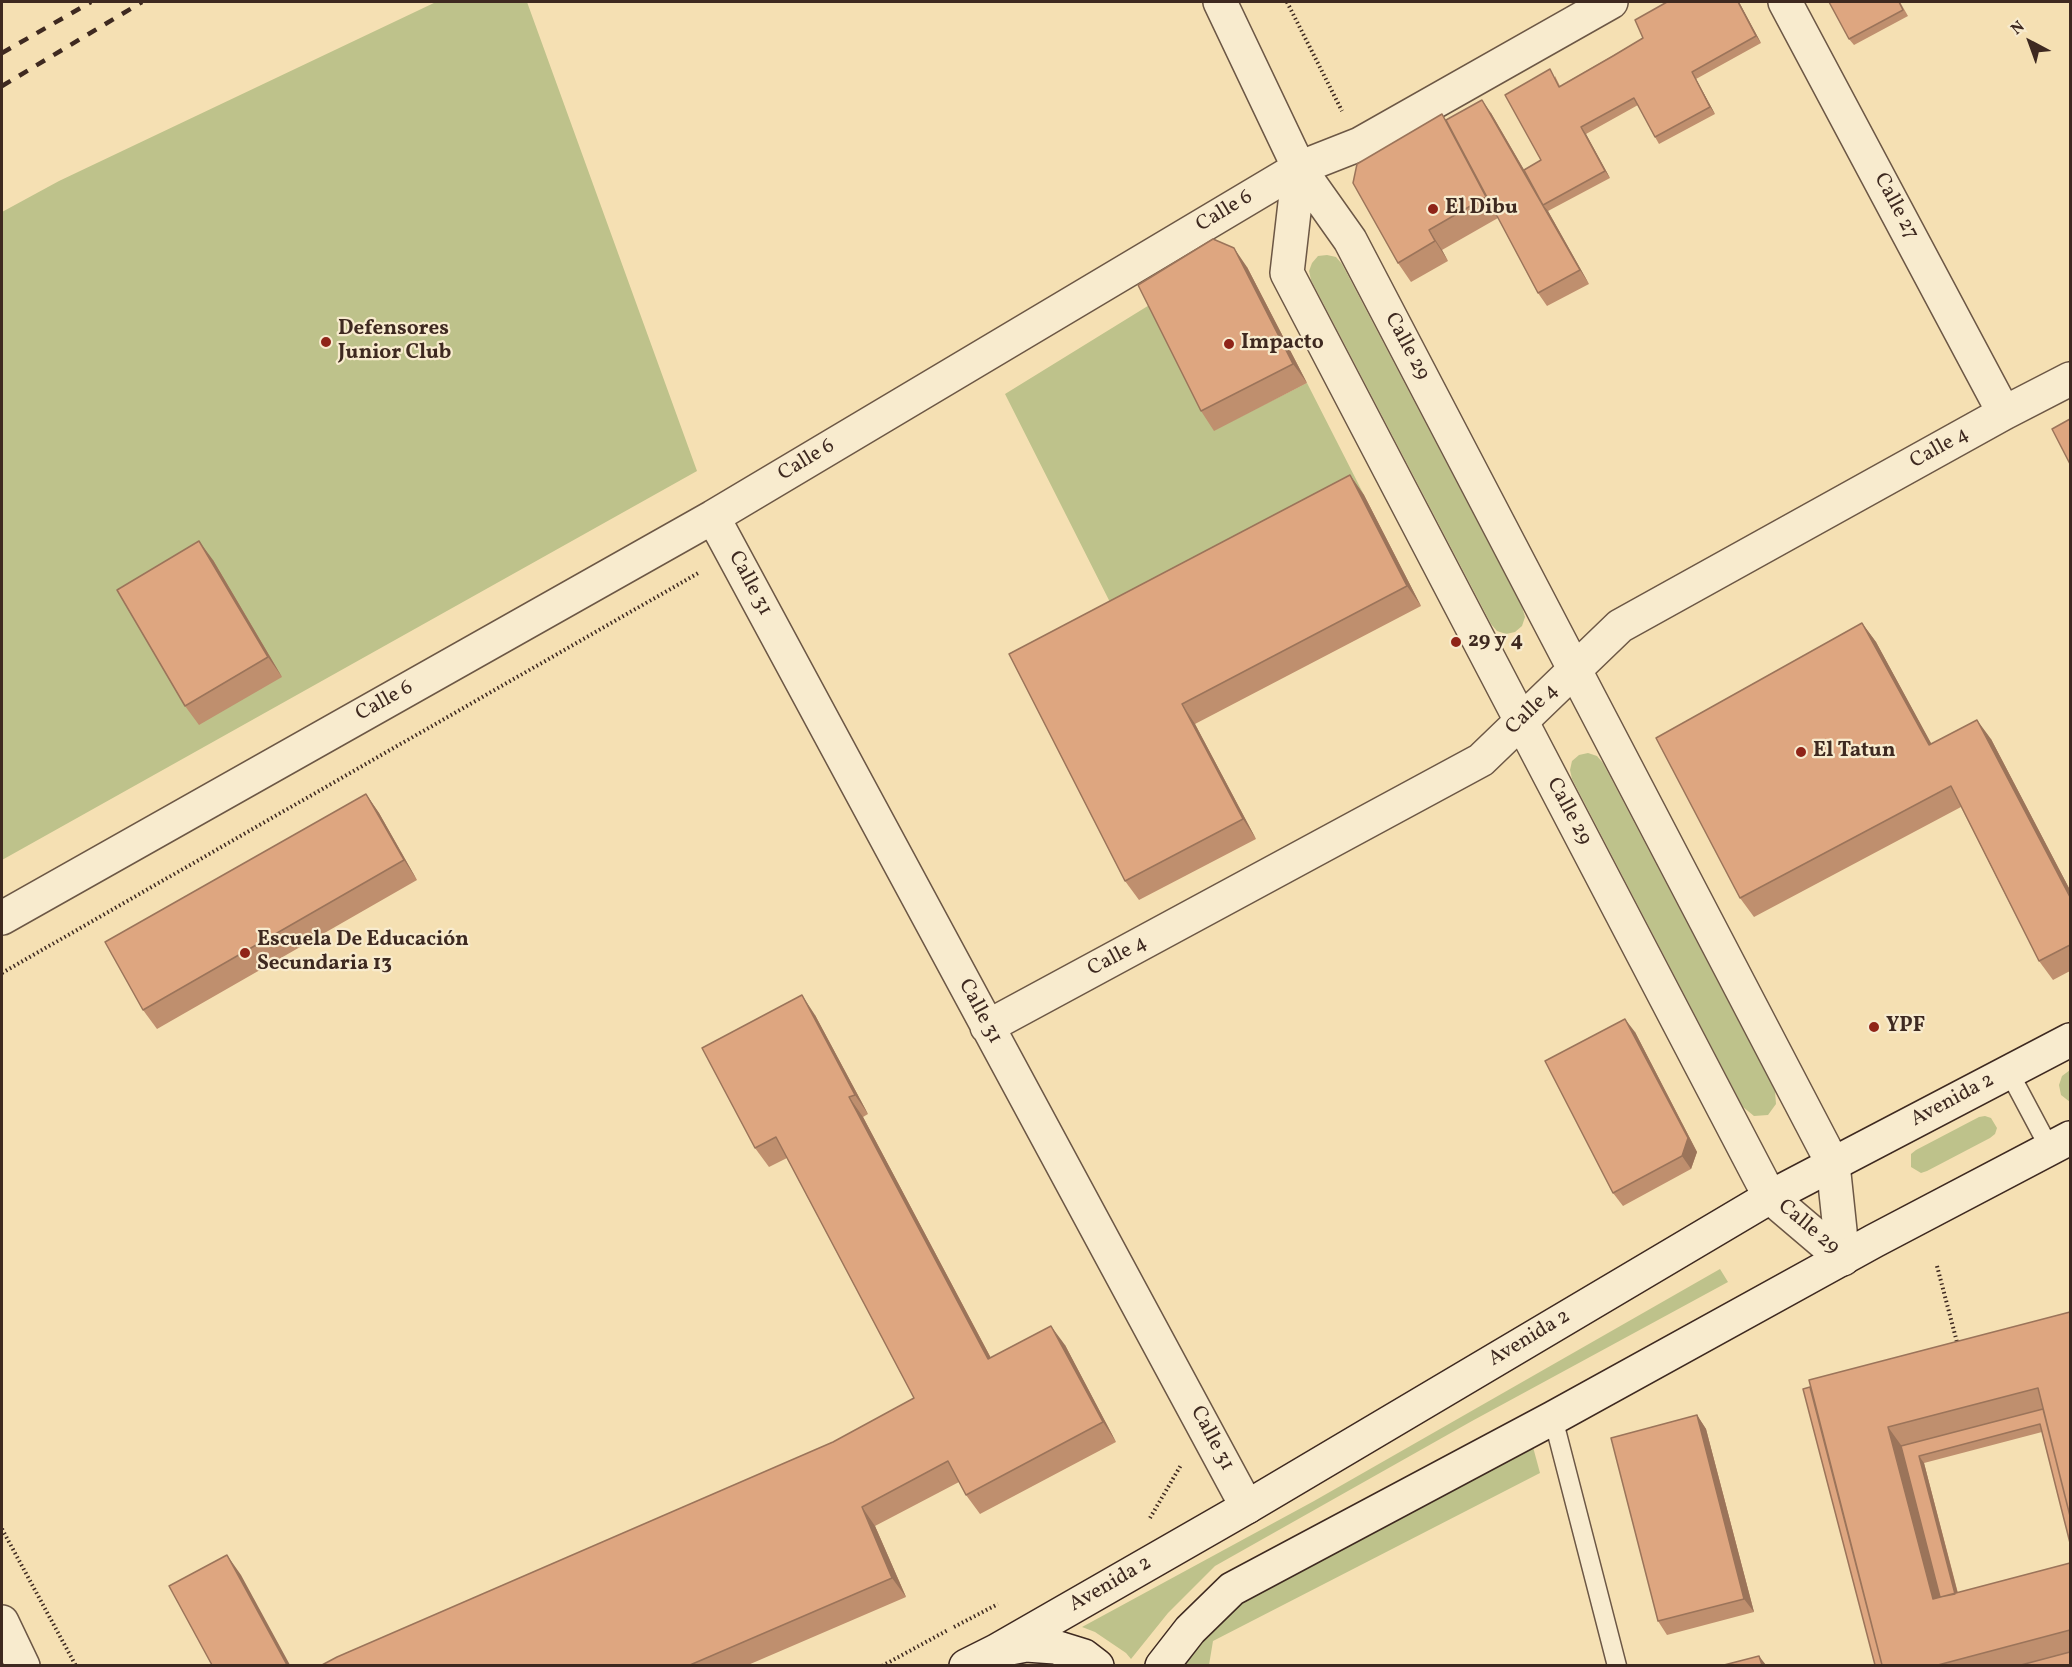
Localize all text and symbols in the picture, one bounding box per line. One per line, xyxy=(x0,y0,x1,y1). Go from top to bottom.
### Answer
north arrow xyxy=(2000,12,2060,72)
text: N xyxy=(2007,16,2030,41)
street label: Calle 27 xyxy=(1867,169,1923,245)
street label: Calle 6 xyxy=(1192,185,1258,239)
place label: El Dibu xyxy=(1445,196,1518,222)
marker: El Dibu xyxy=(1426,202,1440,216)
street label: Calle 29 xyxy=(1378,309,1434,385)
place label: Defensores Junior Club xyxy=(338,317,451,367)
place label: Impacto xyxy=(1241,331,1324,357)
marker: Defensores Junior Club xyxy=(319,335,333,349)
marker: Impacto xyxy=(1222,337,1236,351)
street label: Calle 4 xyxy=(1906,423,1974,475)
street label: Calle 6 xyxy=(774,434,840,488)
street label: Calle 31 xyxy=(721,547,777,621)
place label: 29 y 4 xyxy=(1468,629,1523,655)
marker: 29 y 4 xyxy=(1449,635,1463,649)
street label: Calle 6 xyxy=(352,676,418,728)
street label: Calle 4 xyxy=(1501,679,1565,741)
place label: El Tatun xyxy=(1813,739,1895,765)
marker: El Tatun xyxy=(1794,745,1808,759)
street label: Calle 29 xyxy=(1540,774,1596,850)
place label: Escuela De Educación Secundaria 13 xyxy=(257,928,469,978)
street label: Calle 4 xyxy=(1084,931,1152,983)
marker: Escuela De Educación Secundaria 13 xyxy=(238,946,252,960)
street label: Calle 31 xyxy=(951,975,1007,1049)
place label: YPF xyxy=(1886,1014,1925,1040)
marker: YPF xyxy=(1867,1020,1881,1034)
street label: Avenida 2 xyxy=(1907,1069,1999,1133)
street label: Calle 29 xyxy=(1772,1195,1844,1261)
street label: Avenida 2 xyxy=(1485,1305,1575,1373)
street label: Calle 31 xyxy=(1183,1402,1239,1476)
street label: Avenida 2 xyxy=(1065,1551,1157,1619)

